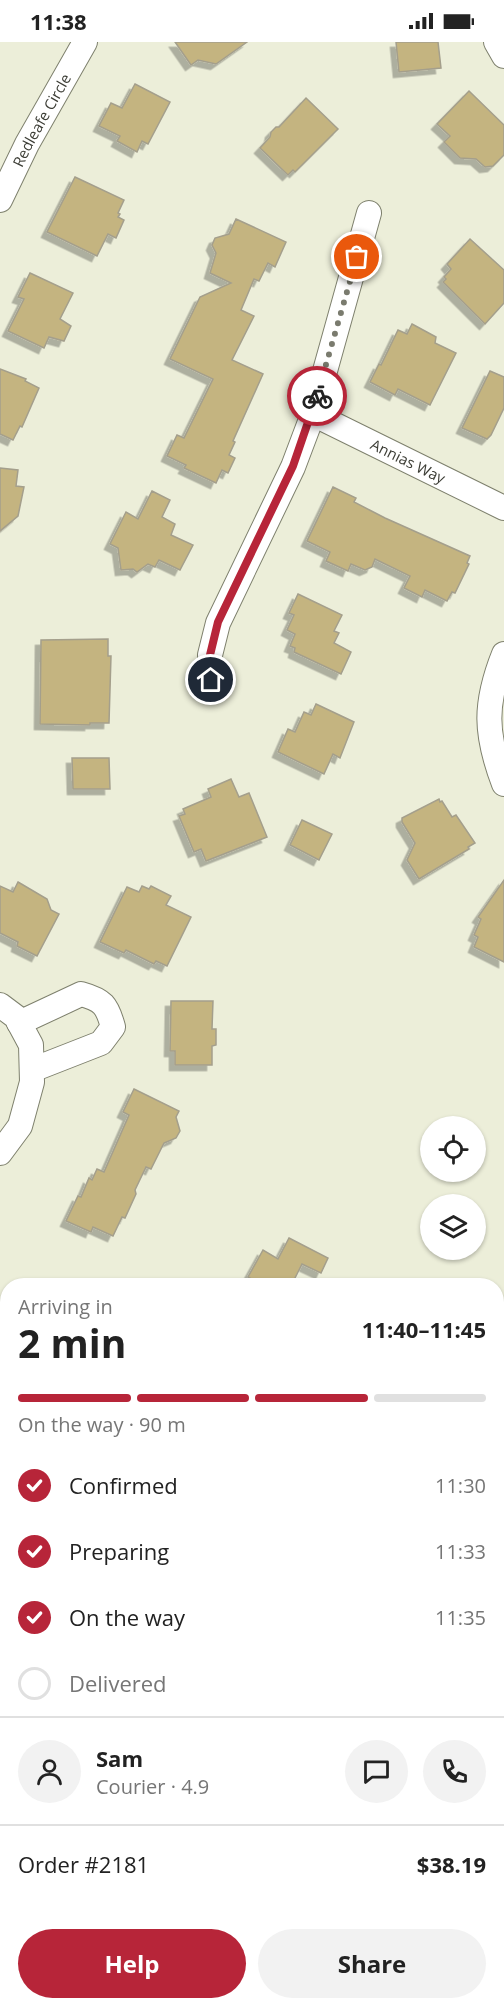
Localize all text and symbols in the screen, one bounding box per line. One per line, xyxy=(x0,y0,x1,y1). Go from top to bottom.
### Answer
text: 11:38 xyxy=(30,6,87,36)
street label: Redleafe Circle xyxy=(8,70,75,170)
pin xyxy=(331,231,382,282)
icon: bag xyxy=(340,240,373,273)
courier xyxy=(287,366,347,426)
icon: bike xyxy=(301,380,334,413)
street label: Annias Way xyxy=(367,434,449,488)
pin xyxy=(185,654,236,705)
icon: home xyxy=(194,663,227,696)
map controls xyxy=(420,1116,486,1260)
button: locate xyxy=(420,1116,486,1182)
button: layers xyxy=(420,1194,486,1260)
text: Arriving in xyxy=(18,1293,113,1320)
text: 11:40–11:45 xyxy=(362,1314,486,1344)
text: 2 min xyxy=(18,1316,126,1369)
text: On the way · 90 m xyxy=(18,1411,186,1438)
icon: check xyxy=(18,1469,51,1502)
text: Confirmed xyxy=(69,1470,178,1500)
text: 11:30 xyxy=(435,1472,486,1499)
icon: check xyxy=(18,1535,51,1568)
text: Preparing xyxy=(69,1536,169,1566)
text: 11:33 xyxy=(435,1538,486,1565)
icon: check xyxy=(18,1601,51,1634)
text: On the way xyxy=(69,1602,185,1632)
text: 11:35 xyxy=(435,1604,486,1631)
text: Delivered xyxy=(69,1668,167,1698)
button: person xyxy=(18,1740,81,1803)
button: chat xyxy=(345,1740,408,1803)
button: phone xyxy=(423,1740,486,1803)
text: Sam xyxy=(96,1743,143,1773)
text: Courier · 4.9 xyxy=(96,1773,209,1800)
text: Order #2181 xyxy=(18,1849,149,1879)
text: $38.19 xyxy=(417,1849,486,1879)
button: Help xyxy=(18,1929,246,1998)
button: Share xyxy=(258,1929,486,1998)

